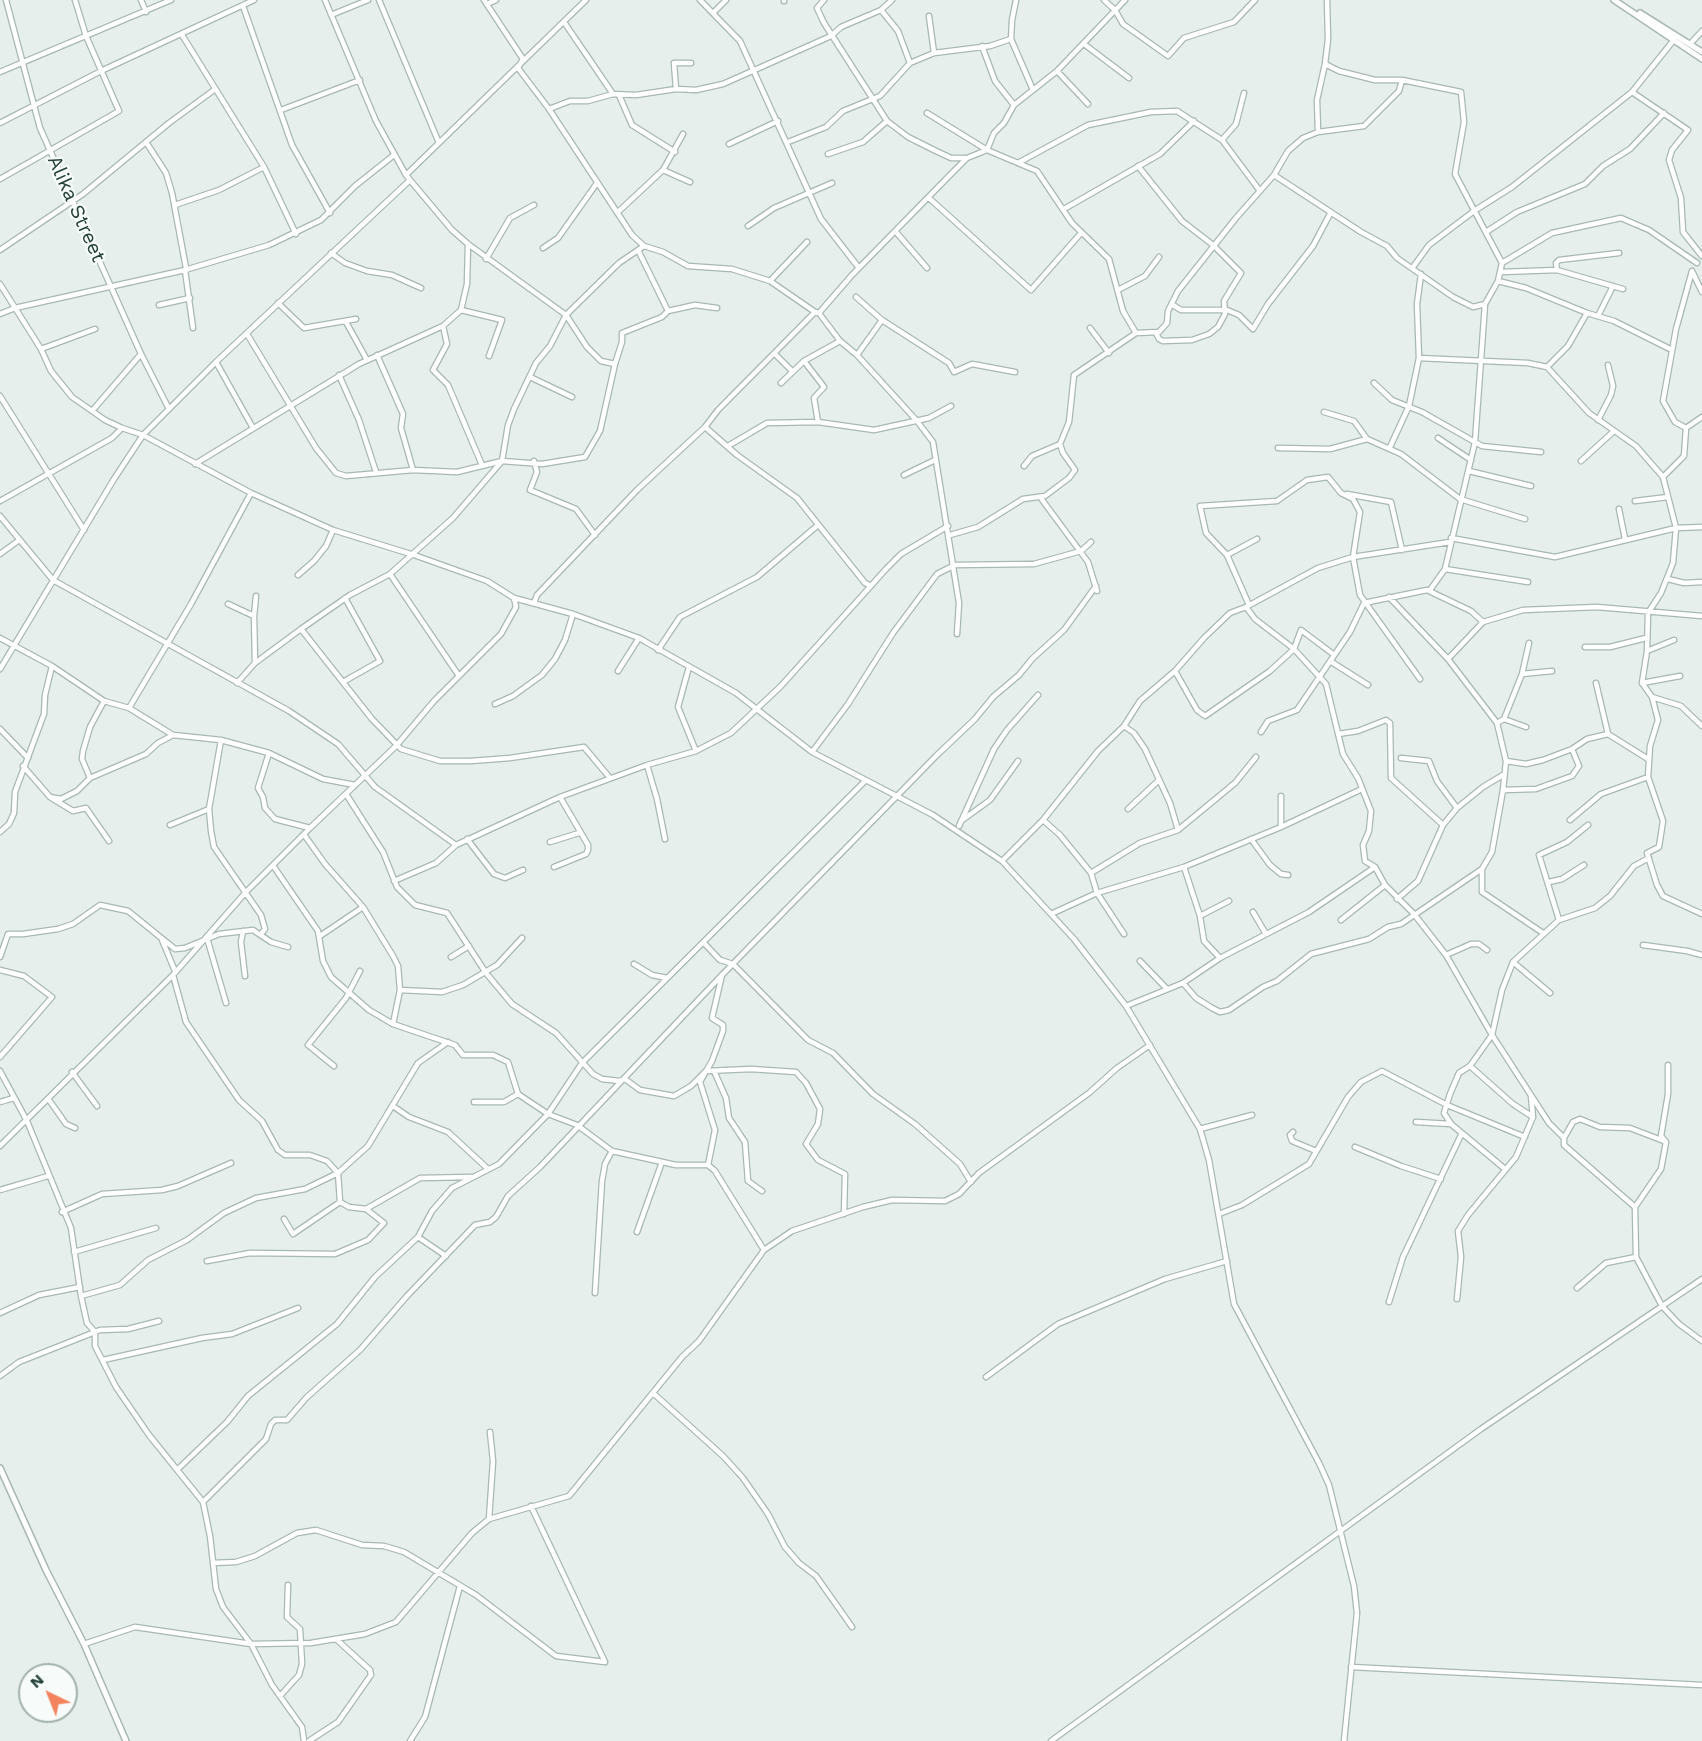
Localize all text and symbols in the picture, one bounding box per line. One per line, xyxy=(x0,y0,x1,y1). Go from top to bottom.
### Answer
street label: Alika Street xyxy=(42,152,110,266)
north arrow xyxy=(18,1663,78,1723)
text: N xyxy=(26,1670,48,1692)

